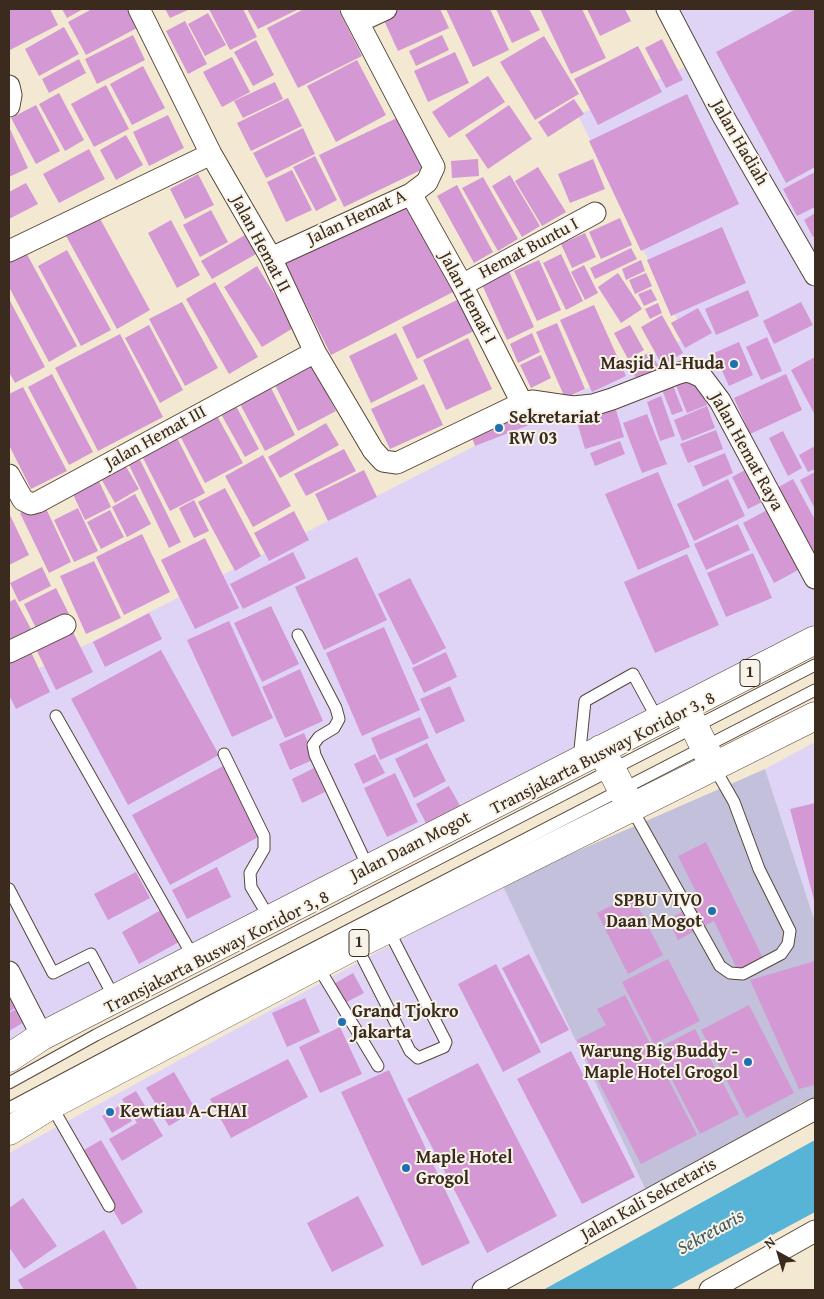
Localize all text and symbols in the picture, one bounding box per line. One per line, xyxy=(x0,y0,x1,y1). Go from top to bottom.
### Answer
street label: Jalan Hadiah xyxy=(706,96,772,190)
street label: Jalan Hemat A xyxy=(304,186,410,250)
street label: Jalan Hemat II xyxy=(225,192,295,296)
street label: Hemat Buntu I xyxy=(476,214,582,284)
street label: Jalan Hemat I xyxy=(434,248,500,348)
place label: Masjid Al-Huda xyxy=(600,353,724,375)
marker: Masjid Al-Huda xyxy=(728,358,740,370)
street label: Jalan Hemat Raya xyxy=(705,389,787,515)
street label: Jalan Hemat III xyxy=(102,401,210,475)
place label: Sekretariat RW 03 xyxy=(509,407,600,449)
marker: Sekretariat RW 03 xyxy=(493,422,505,434)
road number: 1 xyxy=(740,660,760,686)
street label: Transjakarta Busway Koridor 3, 8 xyxy=(487,688,719,820)
street label: Jalan Daan Mogot xyxy=(347,807,475,887)
street label: Transjakarta Busway Koridor 3, 8 xyxy=(101,887,333,1019)
place label: SPBU VIVO Daan Mogot xyxy=(606,890,702,932)
marker: SPBU VIVO Daan Mogot xyxy=(706,905,718,917)
road number: 1 xyxy=(349,930,369,956)
place label: Grand Tjokro Jakarta xyxy=(352,1001,459,1044)
marker: Grand Tjokro Jakarta xyxy=(336,1016,348,1028)
place label: Warung Big Buddy - Maple Hotel Grogol xyxy=(580,1041,738,1084)
marker: Warung Big Buddy - Maple Hotel Grogol xyxy=(742,1056,754,1068)
place label: Kewtiau A-CHAI xyxy=(120,1101,247,1123)
marker: Kewtiau A-CHAI xyxy=(104,1106,116,1118)
place label: Maple Hotel Grogol xyxy=(416,1147,513,1190)
street label: Jalan Kali Sekretaris xyxy=(578,1154,720,1246)
marker: Maple Hotel Grogol xyxy=(400,1162,412,1174)
water label: Sekretaris xyxy=(674,1205,748,1261)
north arrow xyxy=(754,1229,804,1279)
text: N xyxy=(760,1232,779,1253)

